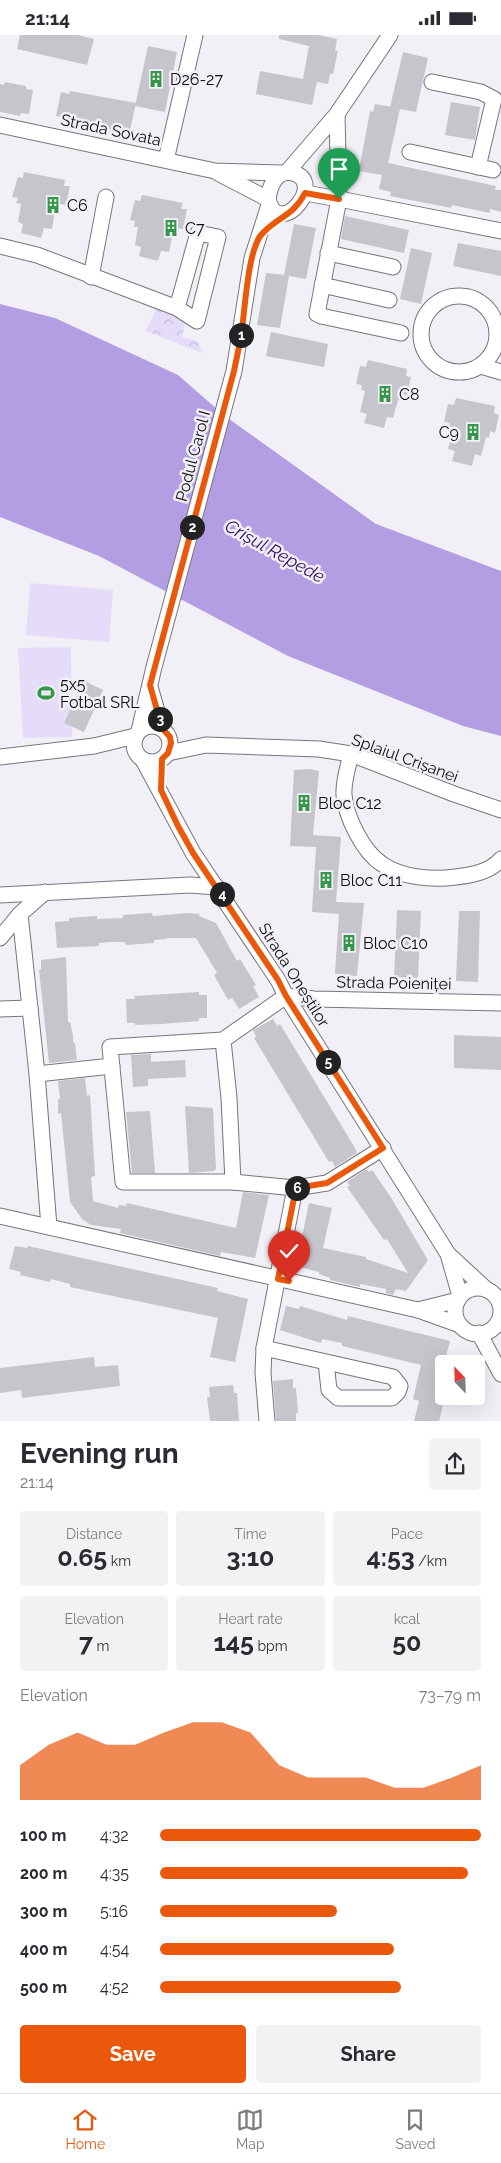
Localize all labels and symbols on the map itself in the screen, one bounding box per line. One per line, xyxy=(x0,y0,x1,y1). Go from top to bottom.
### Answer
building icon: D26-27 xyxy=(146,69,166,89)
place label: D26-27 xyxy=(170,70,223,89)
street label: Strada Sovata xyxy=(59,110,163,150)
pin xyxy=(318,148,360,199)
building icon: C6 xyxy=(43,195,63,215)
place label: C6 xyxy=(67,196,88,215)
building icon: C7 xyxy=(161,218,181,238)
place label: C7 xyxy=(185,219,205,238)
pin: 1 xyxy=(228,323,254,347)
building icon: C8 xyxy=(375,384,395,404)
place label: C8 xyxy=(399,385,419,404)
street label: Podul Carol I xyxy=(172,409,214,503)
building icon: C9 xyxy=(463,422,483,442)
place label: C9 xyxy=(439,423,459,442)
pin: 2 xyxy=(180,515,204,539)
water label: Crișul Repede xyxy=(222,515,329,587)
place label: 5x5 Fotbal SRL xyxy=(60,675,140,712)
sports icon: 5x5 Fotbal SRL xyxy=(36,683,56,703)
pin: 3 xyxy=(148,707,172,731)
street label: Splaiul Crișanei xyxy=(349,730,461,786)
building icon: Bloc C12 xyxy=(294,793,314,813)
place label: Bloc C12 xyxy=(318,794,382,813)
building icon: Bloc C11 xyxy=(316,870,336,890)
place label: Bloc C11 xyxy=(340,871,402,890)
pin: 4 xyxy=(210,881,234,907)
street label: Strada Oneștilor xyxy=(254,920,334,1031)
building icon: Bloc C10 xyxy=(339,933,359,953)
place label: Bloc C10 xyxy=(363,934,428,953)
street label: Strada Poieniței xyxy=(336,972,452,994)
pin: 5 xyxy=(316,1049,340,1075)
pin: 6 xyxy=(284,1175,310,1201)
pin xyxy=(268,1230,310,1281)
north arrow xyxy=(435,1355,485,1405)

